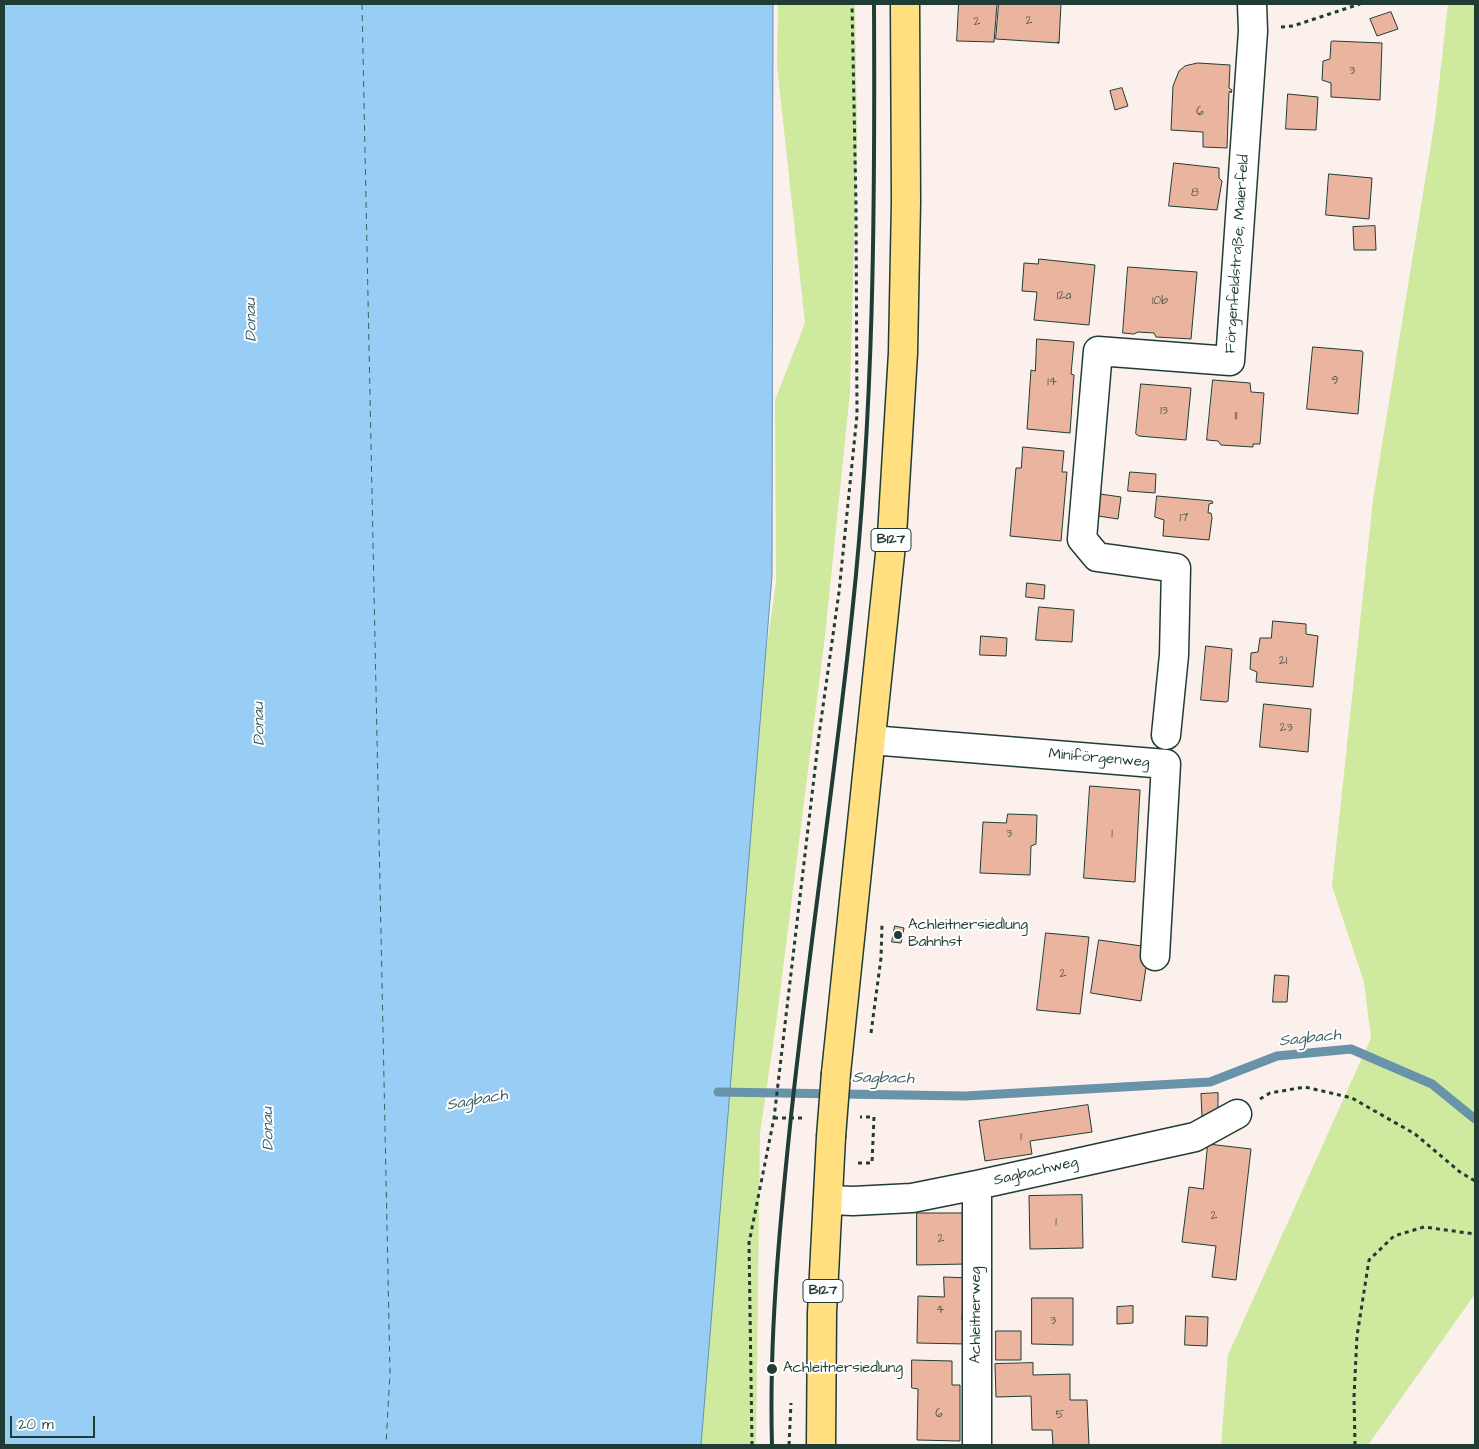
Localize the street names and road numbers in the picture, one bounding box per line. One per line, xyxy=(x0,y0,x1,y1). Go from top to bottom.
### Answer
street label: Förgenfeldstraße; Maierfeld xyxy=(1222,154,1254,354)
road number: B127 xyxy=(871,528,911,552)
street label: Miniförgenweg xyxy=(1048,746,1150,772)
street label: Sagbachweg xyxy=(992,1154,1080,1190)
street label: Achleitnerweg xyxy=(968,1266,986,1364)
road number: B127 xyxy=(803,1280,843,1302)

